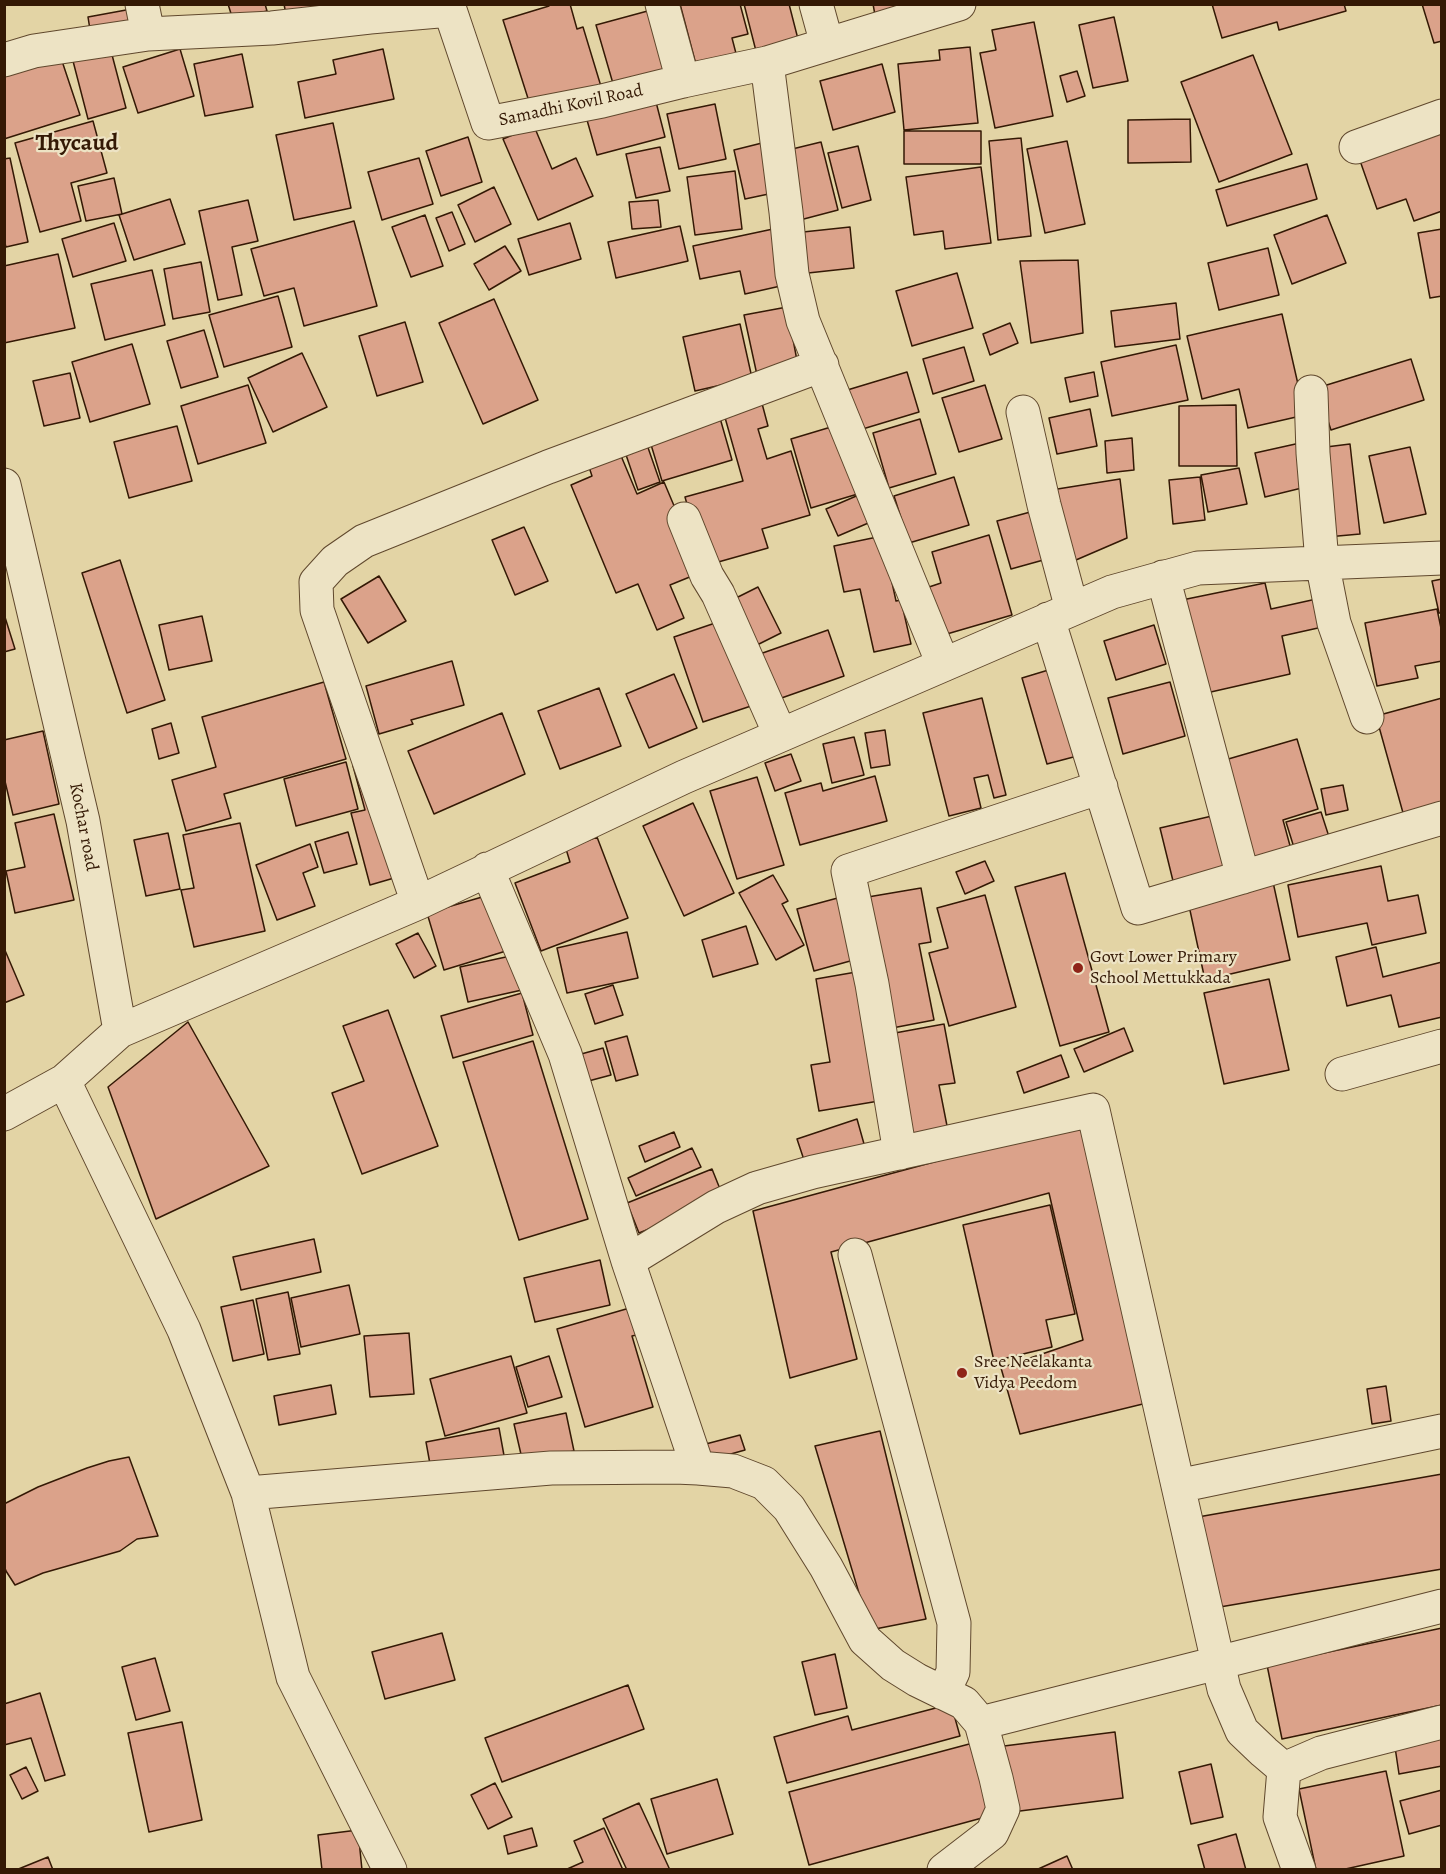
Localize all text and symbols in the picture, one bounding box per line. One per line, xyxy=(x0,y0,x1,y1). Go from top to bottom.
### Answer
street label: Samadhi Kovil Road xyxy=(497,80,645,132)
district label: Thycaud xyxy=(36,130,118,158)
street label: Kochar road xyxy=(64,781,102,873)
place label: Govt Lower Primary School Mettukkada xyxy=(1090,947,1237,990)
marker: Govt Lower Primary School Mettukkada xyxy=(1071,961,1085,975)
place label: Sree Neelakanta Vidya Peedom xyxy=(974,1352,1092,1394)
marker: Sree Neelakanta Vidya Peedom xyxy=(955,1366,969,1380)

